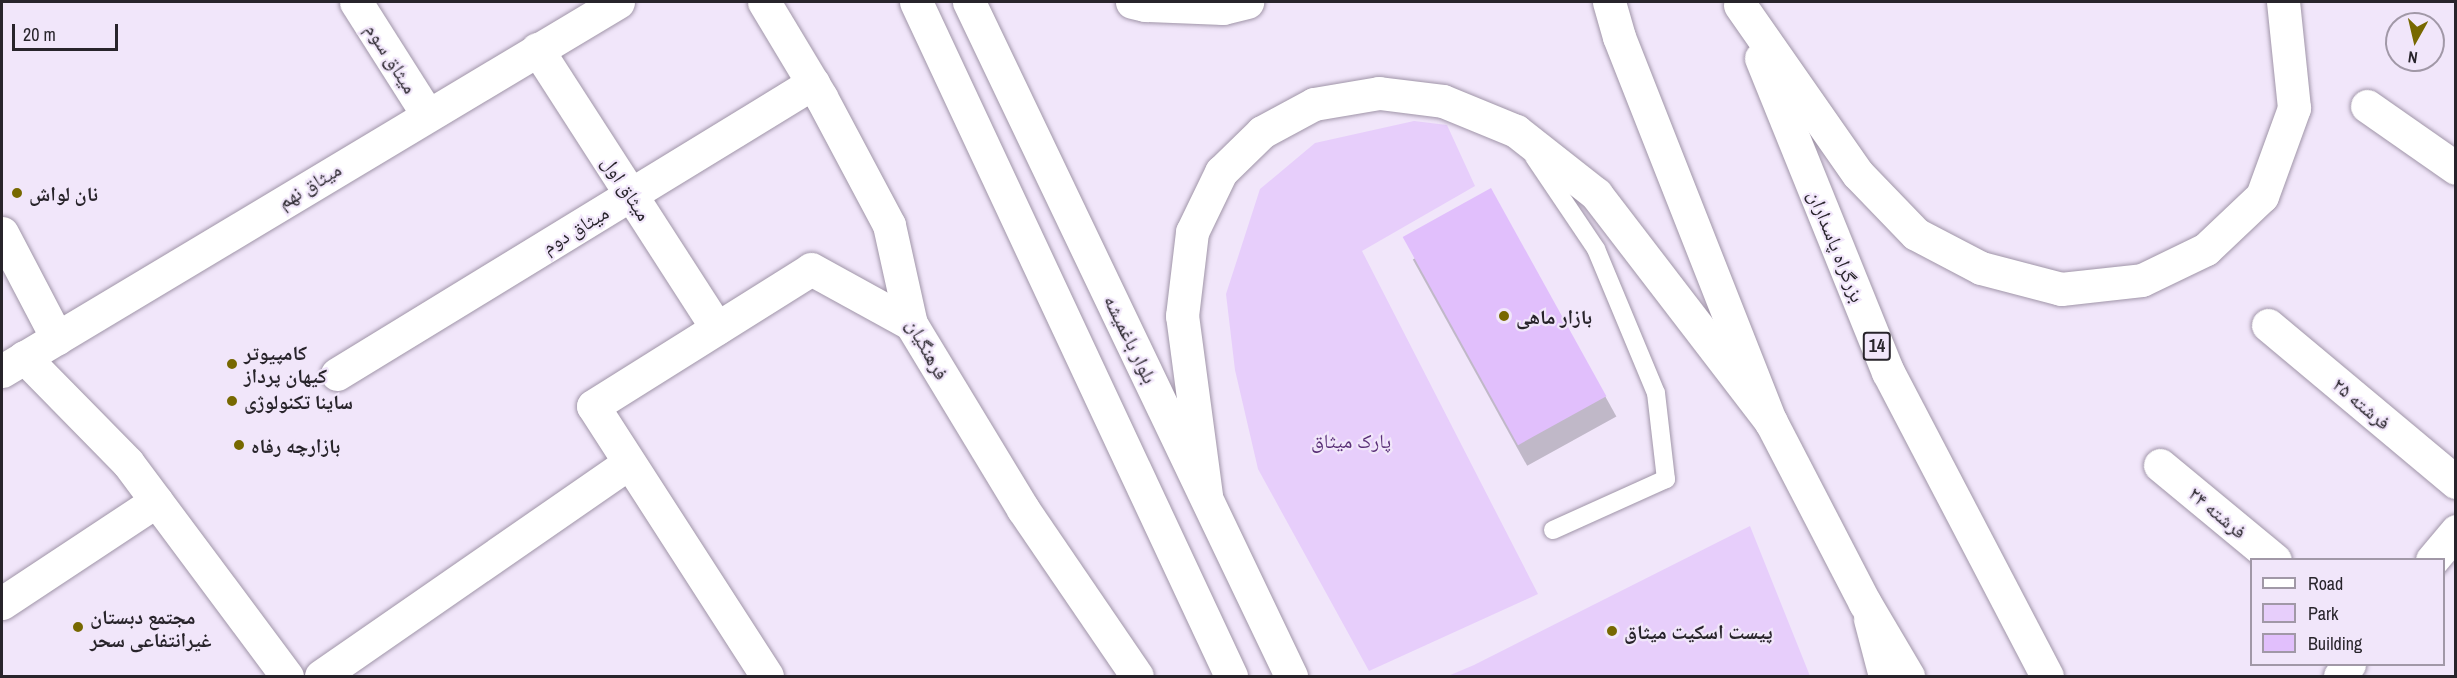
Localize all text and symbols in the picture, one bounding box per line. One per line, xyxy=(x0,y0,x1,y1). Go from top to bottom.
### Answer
scale bar xyxy=(15,12,122,50)
north arrow xyxy=(2385,12,2445,72)
street label: میثاق سوم xyxy=(361,18,423,98)
text: 20 m xyxy=(23,22,56,47)
text: N xyxy=(2407,46,2419,69)
street label: میثاق اول xyxy=(597,151,657,225)
street label: میثاق نهم xyxy=(273,157,345,213)
place label: نان لواش xyxy=(29,181,98,205)
marker: نان لواش xyxy=(10,186,24,200)
street label: بزرگراه پاسداران xyxy=(1804,186,1870,306)
street label: میثاق دوم xyxy=(537,200,613,258)
street label: بلوار باغمیشه xyxy=(1099,291,1163,387)
place label: بازار ماهی xyxy=(1516,304,1592,328)
marker: بازار ماهی xyxy=(1497,309,1511,323)
street label: فرهنگیان xyxy=(902,314,954,384)
road number: 14 xyxy=(1862,331,1892,361)
place label: کامپیوتر کیهان پرداز xyxy=(244,340,327,387)
marker: کامپیوتر کیهان پرداز xyxy=(225,357,239,371)
street label: ۲۵ فرشته xyxy=(2328,372,2396,434)
place label: ساینا تکنولوژی xyxy=(244,389,353,413)
marker: ساینا تکنولوژی xyxy=(225,394,239,408)
park label: پارک میثاق xyxy=(1311,428,1391,452)
place label: بازارچه رفاه xyxy=(251,433,340,457)
marker: بازارچه رفاه xyxy=(232,438,246,452)
street label: فرشته ۲۴ xyxy=(2184,481,2252,543)
legend xyxy=(2250,558,2445,666)
text: Road xyxy=(2308,571,2343,596)
text: Park xyxy=(2308,601,2338,626)
place label: مجتمع دبستان غیرانتفاعی سحر xyxy=(90,604,212,651)
place label: پیست اسکیت میثاق xyxy=(1624,619,1773,643)
marker: مجتمع دبستان غیرانتفاعی سحر xyxy=(71,620,85,634)
marker: پیست اسکیت میثاق xyxy=(1605,624,1619,638)
text: Building xyxy=(2308,631,2362,656)

